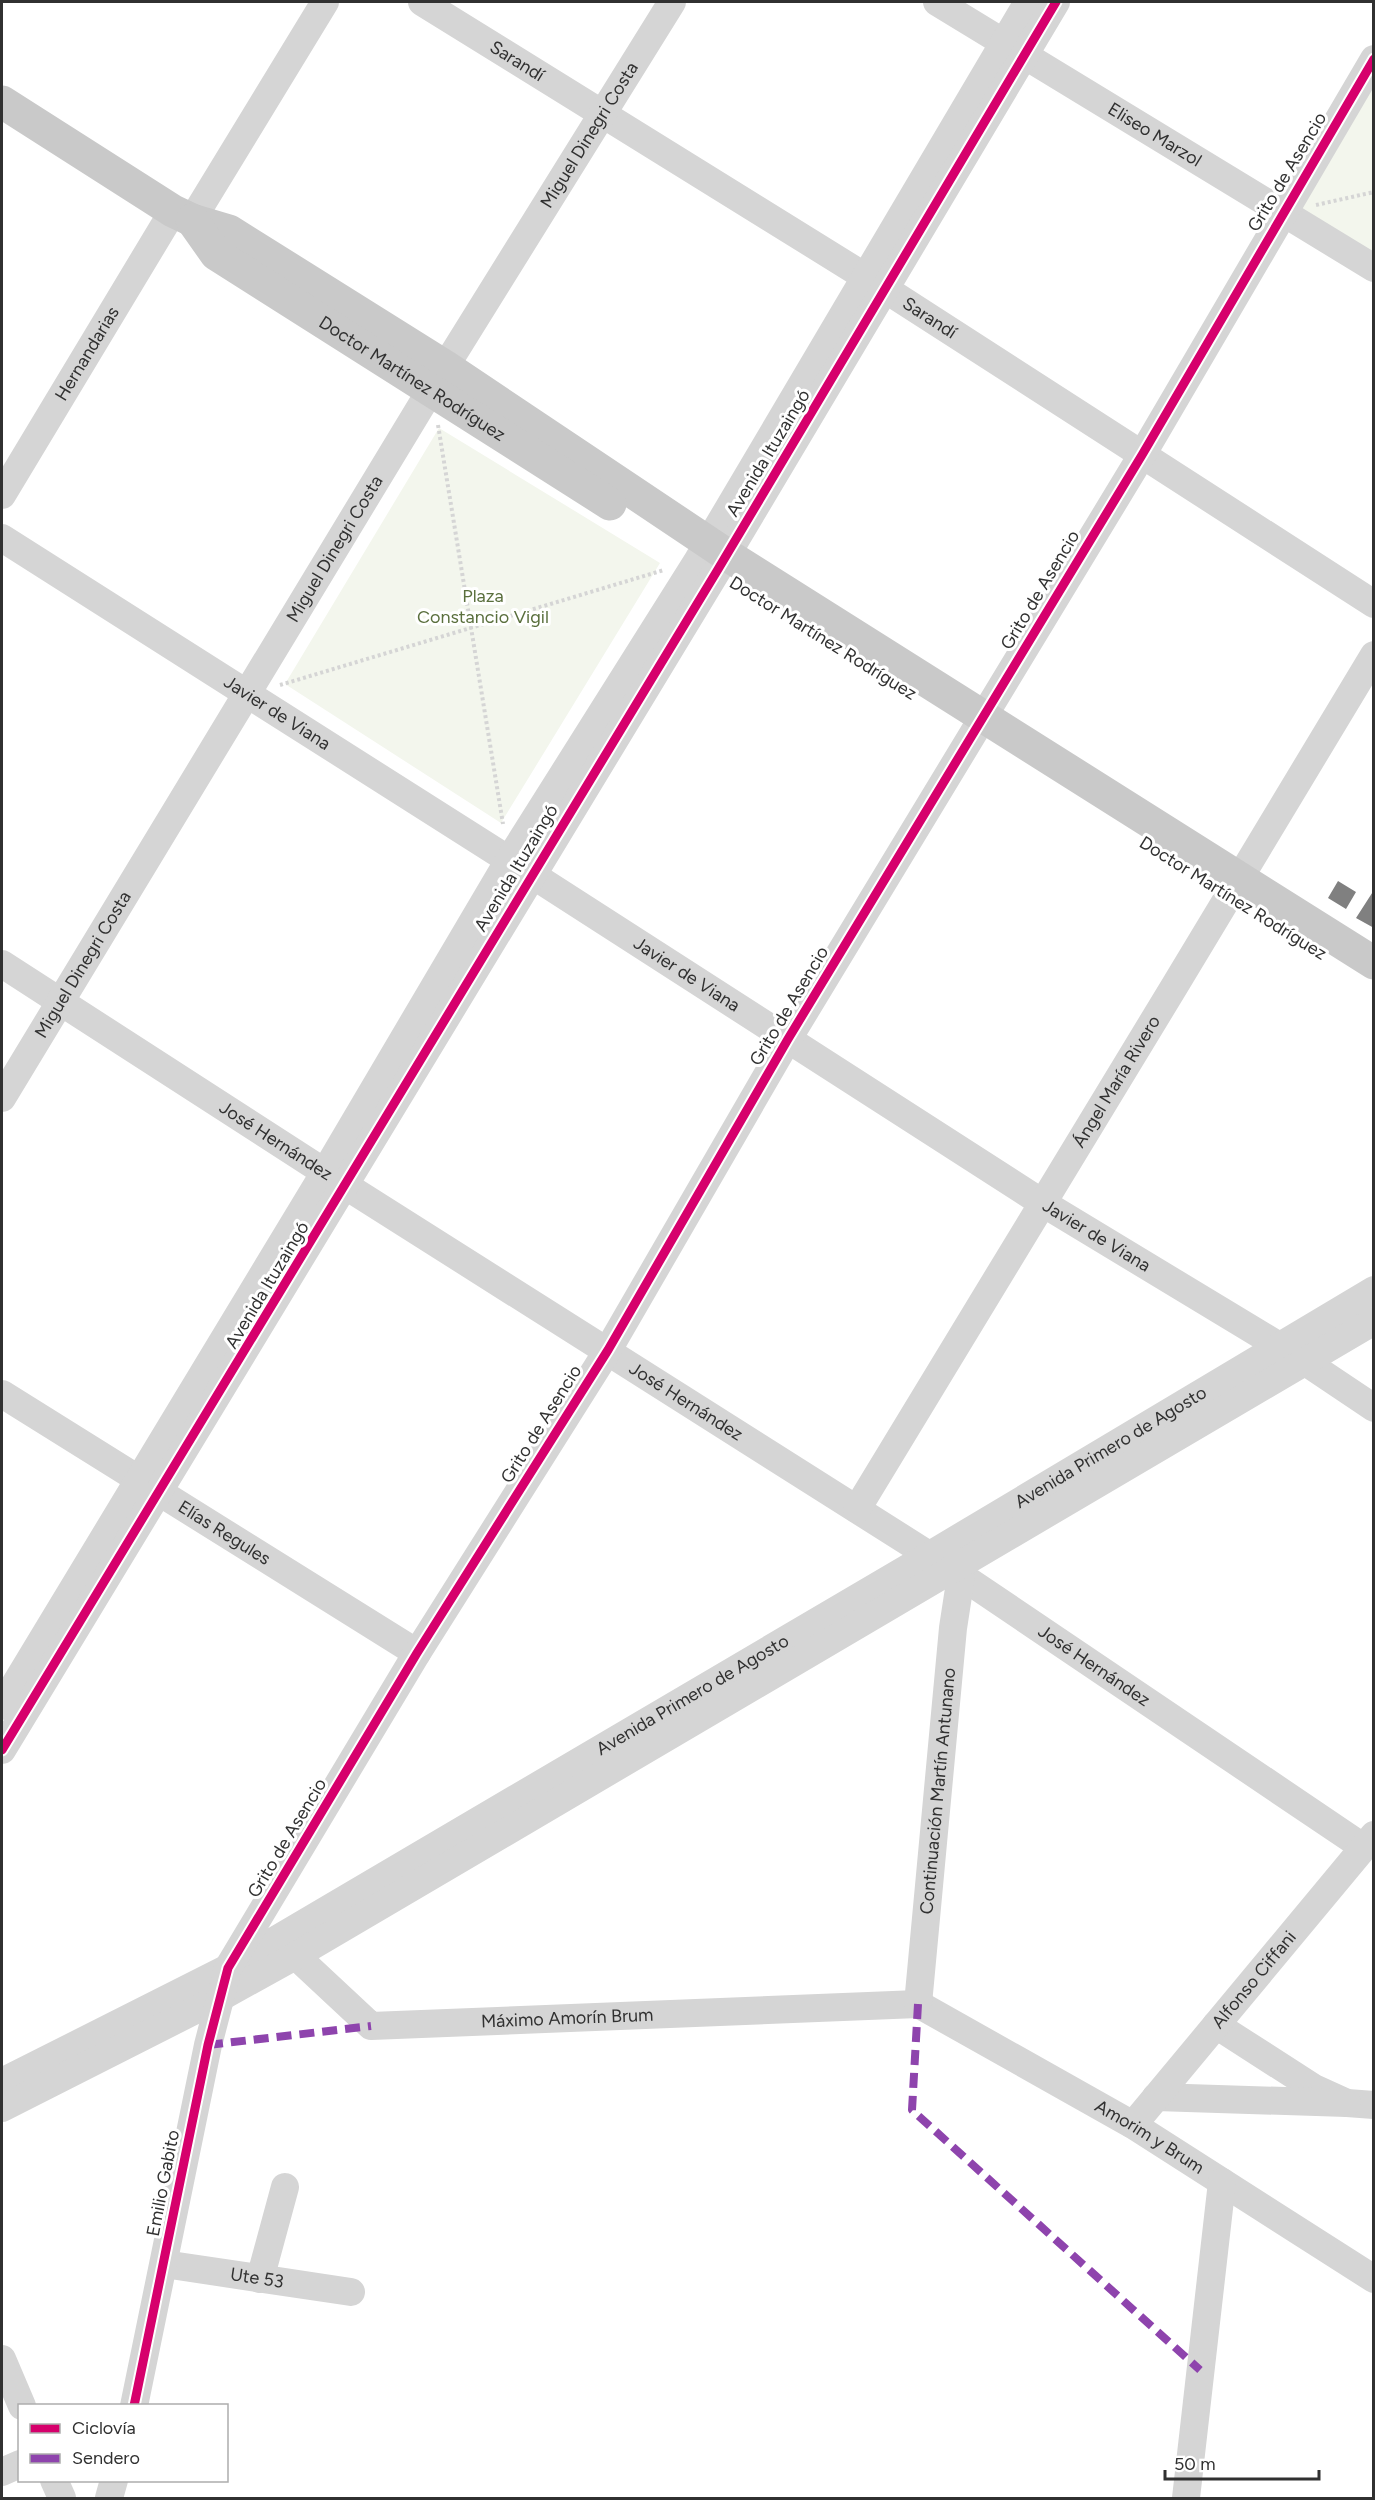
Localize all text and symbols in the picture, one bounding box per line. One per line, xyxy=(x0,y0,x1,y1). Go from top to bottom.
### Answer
street label: Sarandí xyxy=(486,36,549,87)
street label: Miguel Dinegri Costa xyxy=(536,58,643,212)
street label: Eliseo Marzol xyxy=(1104,98,1206,171)
street label: Grito de Asencio xyxy=(1243,108,1331,236)
street label: Sarandí xyxy=(898,292,962,344)
street label: Hernandarias xyxy=(50,302,124,405)
street label: Doctor Martínez Rodríguez xyxy=(315,311,510,446)
street label: Avenida Ituzaingó xyxy=(721,385,815,521)
street label: Miguel Dinegri Costa xyxy=(282,471,387,626)
street label: Grito de Asencio xyxy=(996,526,1084,654)
street label: Doctor Martínez Rodríguez xyxy=(725,571,921,705)
park label: Plaza Constancio Vigil xyxy=(417,585,549,628)
street label: Javier de Viana xyxy=(220,671,335,755)
street label: Avenida Ituzaingó xyxy=(469,800,563,936)
street label: Doctor Martínez Rodríguez xyxy=(1135,831,1331,965)
street label: Miguel Dinegri Costa xyxy=(30,887,136,1042)
street label: Javier de Viana xyxy=(630,932,744,1017)
street label: Grito de Asencio xyxy=(745,942,833,1070)
street label: Ángel María Rivero xyxy=(1068,1012,1165,1151)
street label: José Hernández xyxy=(215,1096,337,1185)
street label: Javier de Viana xyxy=(1039,1195,1155,1277)
street label: Avenida Ituzaingó xyxy=(220,1217,314,1353)
street label: José Hernández xyxy=(625,1357,747,1446)
street label: Grito de Asencio xyxy=(496,1361,586,1487)
street label: Avenida Primero de Agosto xyxy=(1011,1381,1211,1513)
street label: Elías Regules xyxy=(174,1496,275,1570)
street label: José Hernández xyxy=(1034,1620,1154,1711)
street label: Avenida Primero de Agosto xyxy=(592,1630,793,1760)
street label: Continuación Martín Antunano xyxy=(915,1667,960,1915)
street label: Grito de Asencio xyxy=(243,1774,331,1902)
street label: Alfonso Ciffani xyxy=(1207,1926,1301,2033)
street label: Máximo Amorín Brum xyxy=(480,2004,654,2033)
street label: Amorim y Brum xyxy=(1091,2095,1208,2179)
street label: Emilio Gabito xyxy=(142,2128,184,2238)
street label: Ute 53 xyxy=(229,2263,285,2293)
legend xyxy=(18,2404,228,2482)
text: Ciclovía xyxy=(72,2417,136,2439)
scale bar xyxy=(1165,2443,1320,2481)
text: Sendero xyxy=(72,2447,140,2469)
text: 50 m xyxy=(1174,2453,1216,2475)

